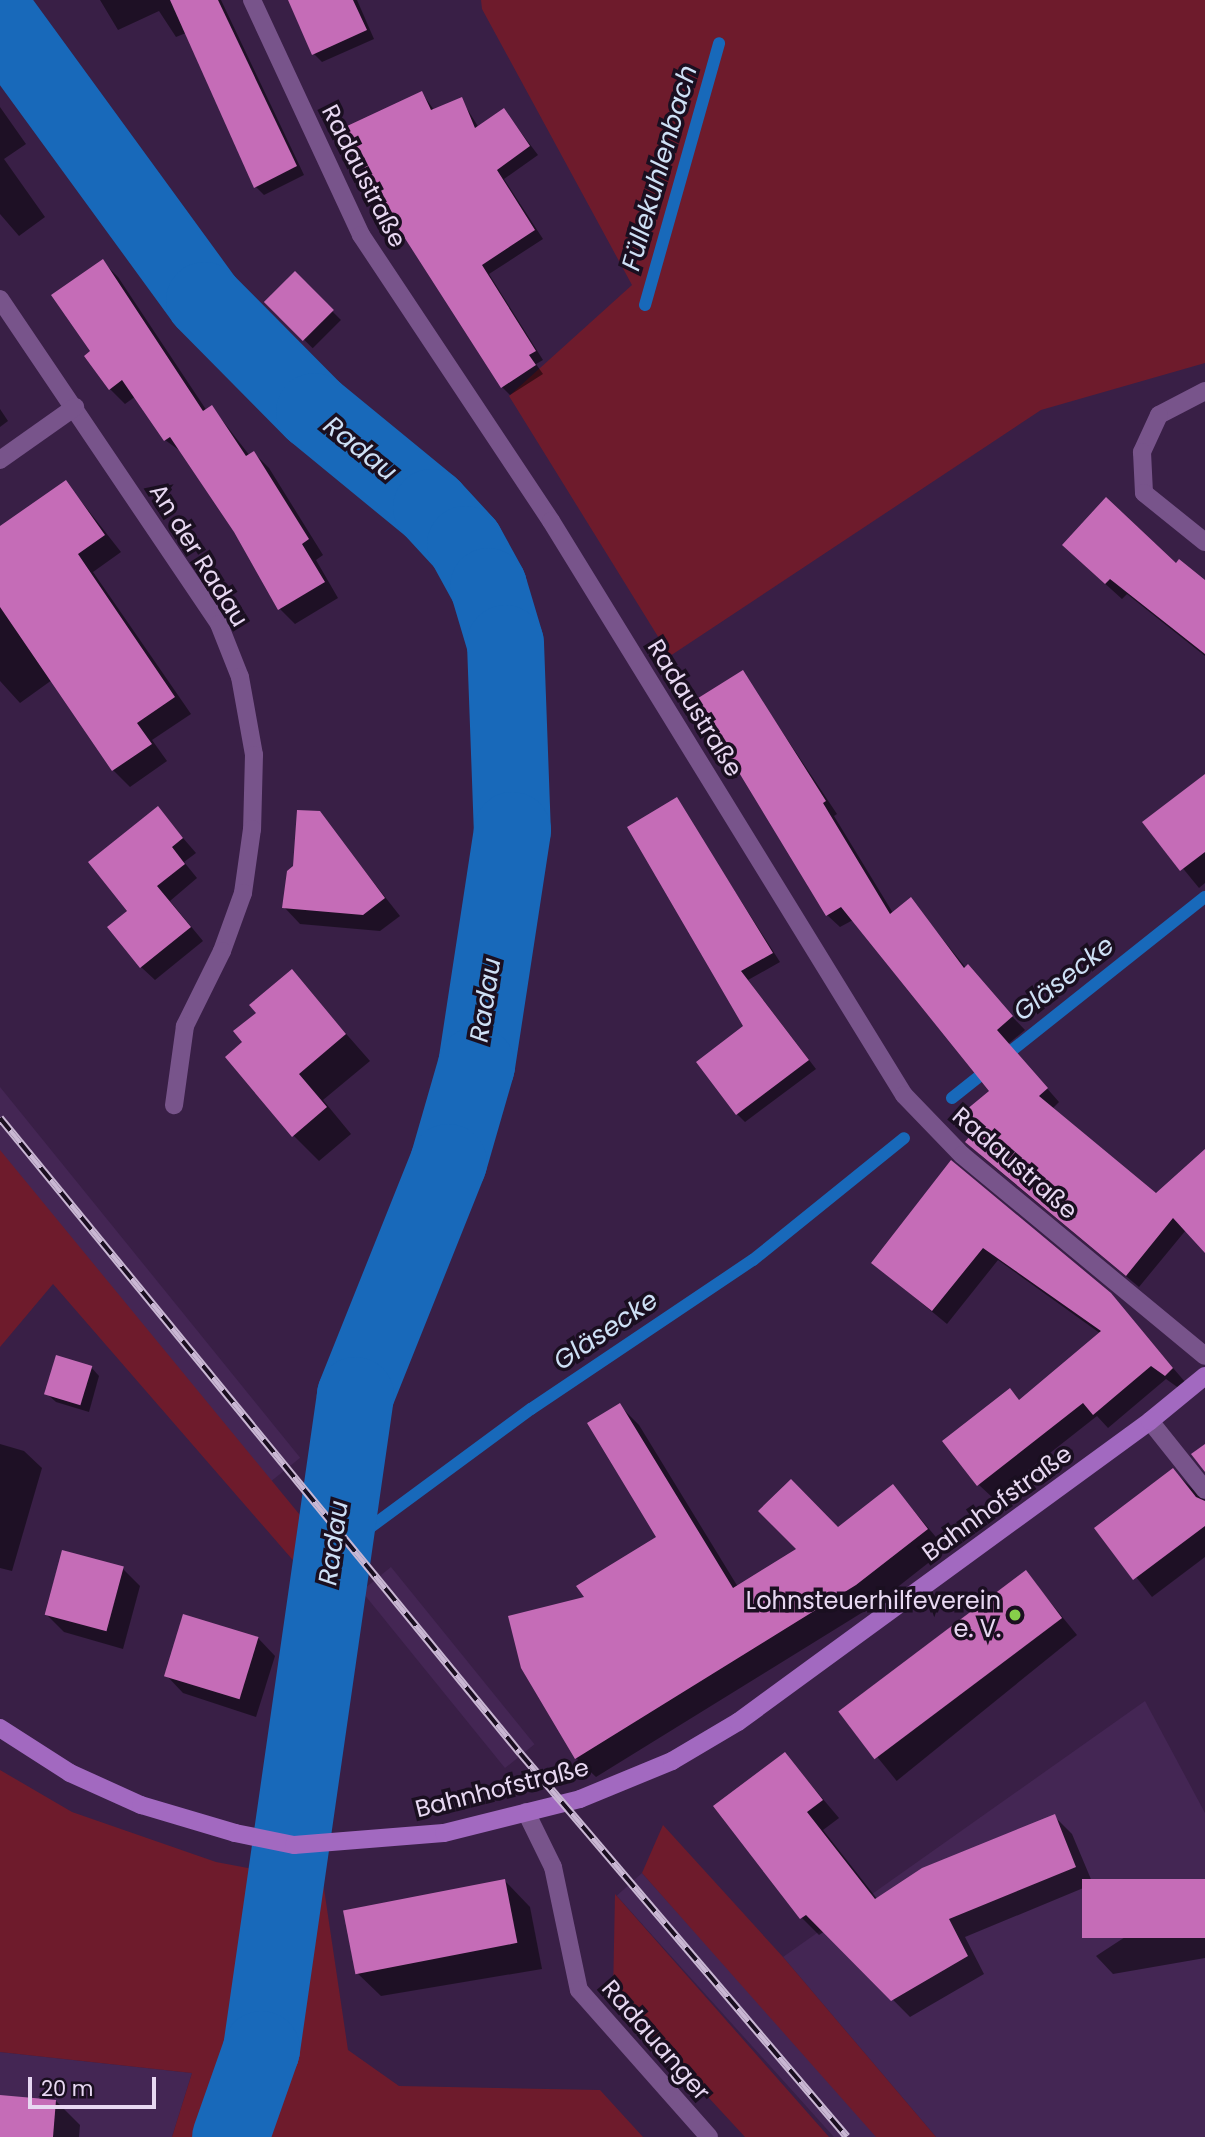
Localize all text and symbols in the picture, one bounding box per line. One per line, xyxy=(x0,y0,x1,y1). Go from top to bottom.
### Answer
water label: Füllekuhlenbach xyxy=(616,62,704,274)
street label: Radaustraße xyxy=(316,100,412,252)
water label: Radau xyxy=(317,410,403,488)
street label: An der Radau xyxy=(144,478,254,632)
street label: Radaustraße xyxy=(641,634,749,782)
water label: Gläsecke xyxy=(1007,930,1121,1028)
water label: Radau xyxy=(464,955,508,1045)
street label: Radaustraße xyxy=(947,1101,1083,1225)
water label: Gläsecke xyxy=(548,1285,664,1377)
street label: Bahnhofstraße xyxy=(917,1439,1077,1567)
water label: Radau xyxy=(313,1499,355,1587)
place label: Lohnsteuerhilfeverein e. V. xyxy=(746,1587,1001,1643)
marker: Lohnsteuerhilfeverein e. V. xyxy=(1007,1607,1023,1623)
street label: Bahnhofstraße xyxy=(412,1753,592,1823)
street label: Radauanger xyxy=(596,1974,716,2106)
scale bar xyxy=(32,2064,159,2108)
text: 20 m xyxy=(41,2074,94,2103)

